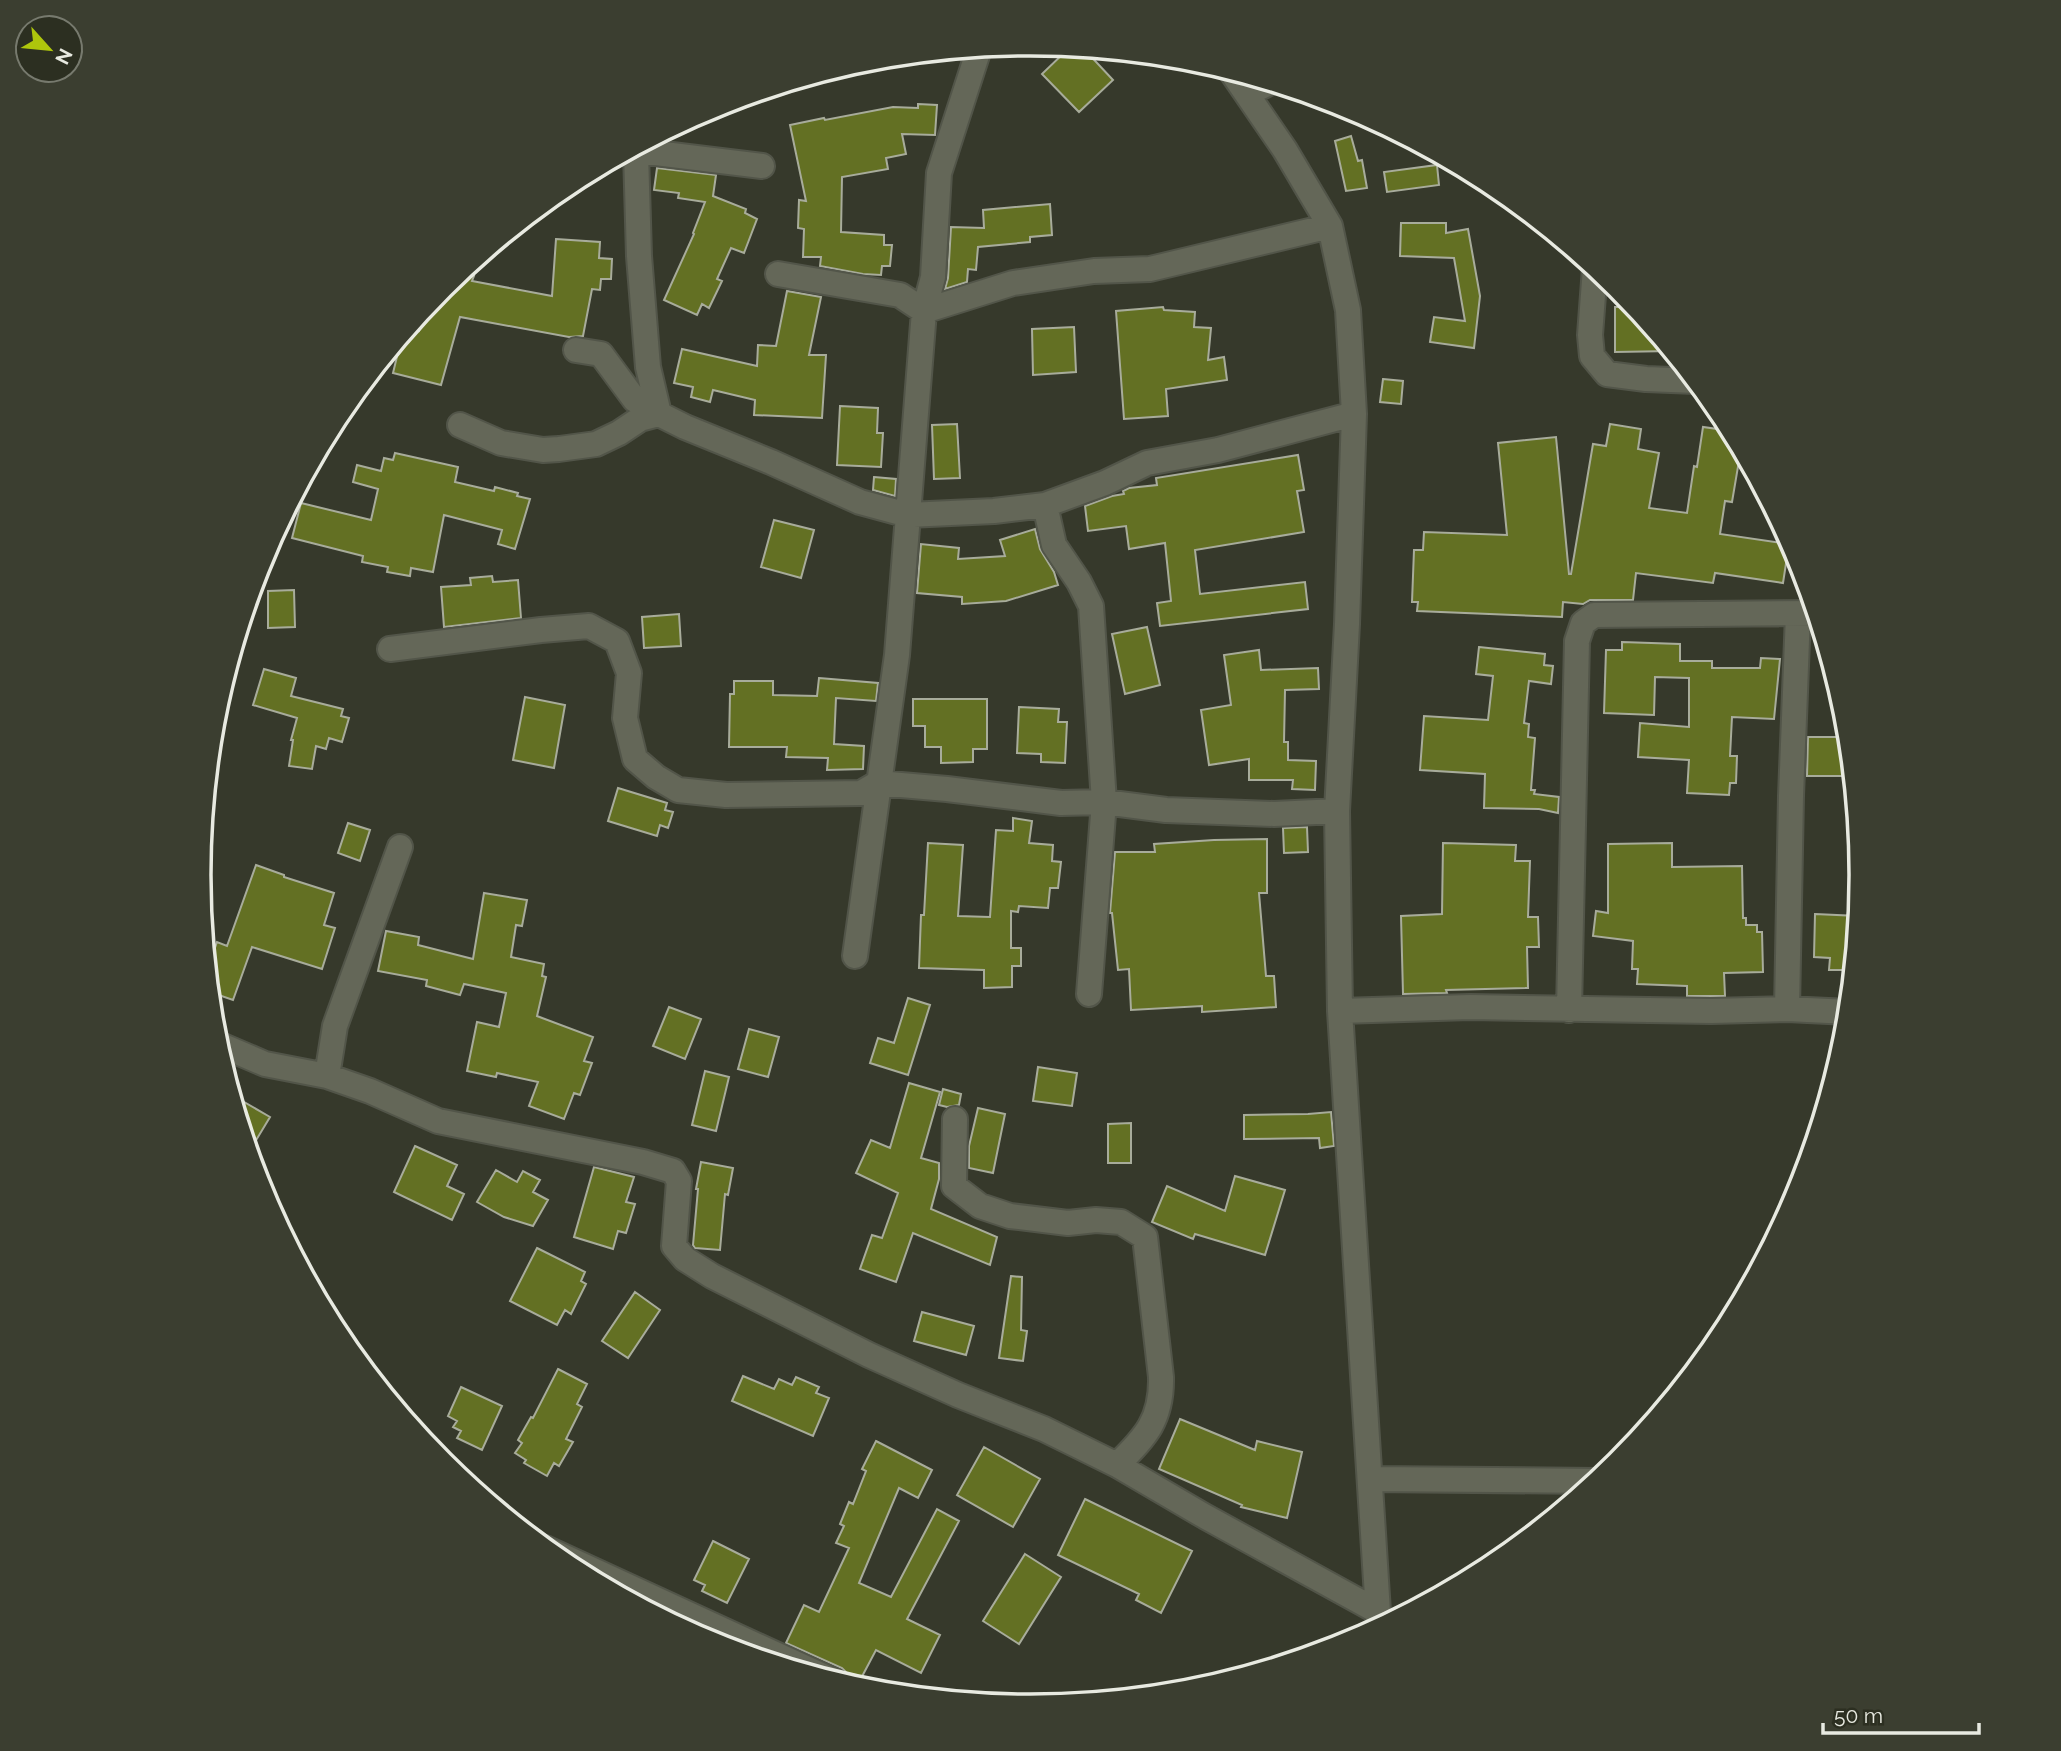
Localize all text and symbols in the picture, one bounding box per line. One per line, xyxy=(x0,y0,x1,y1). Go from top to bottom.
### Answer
north arrow xyxy=(14,14,84,84)
text: N xyxy=(51,45,77,68)
scale bar xyxy=(1823,1692,1979,1736)
text: 50 m xyxy=(1834,1703,1883,1728)

